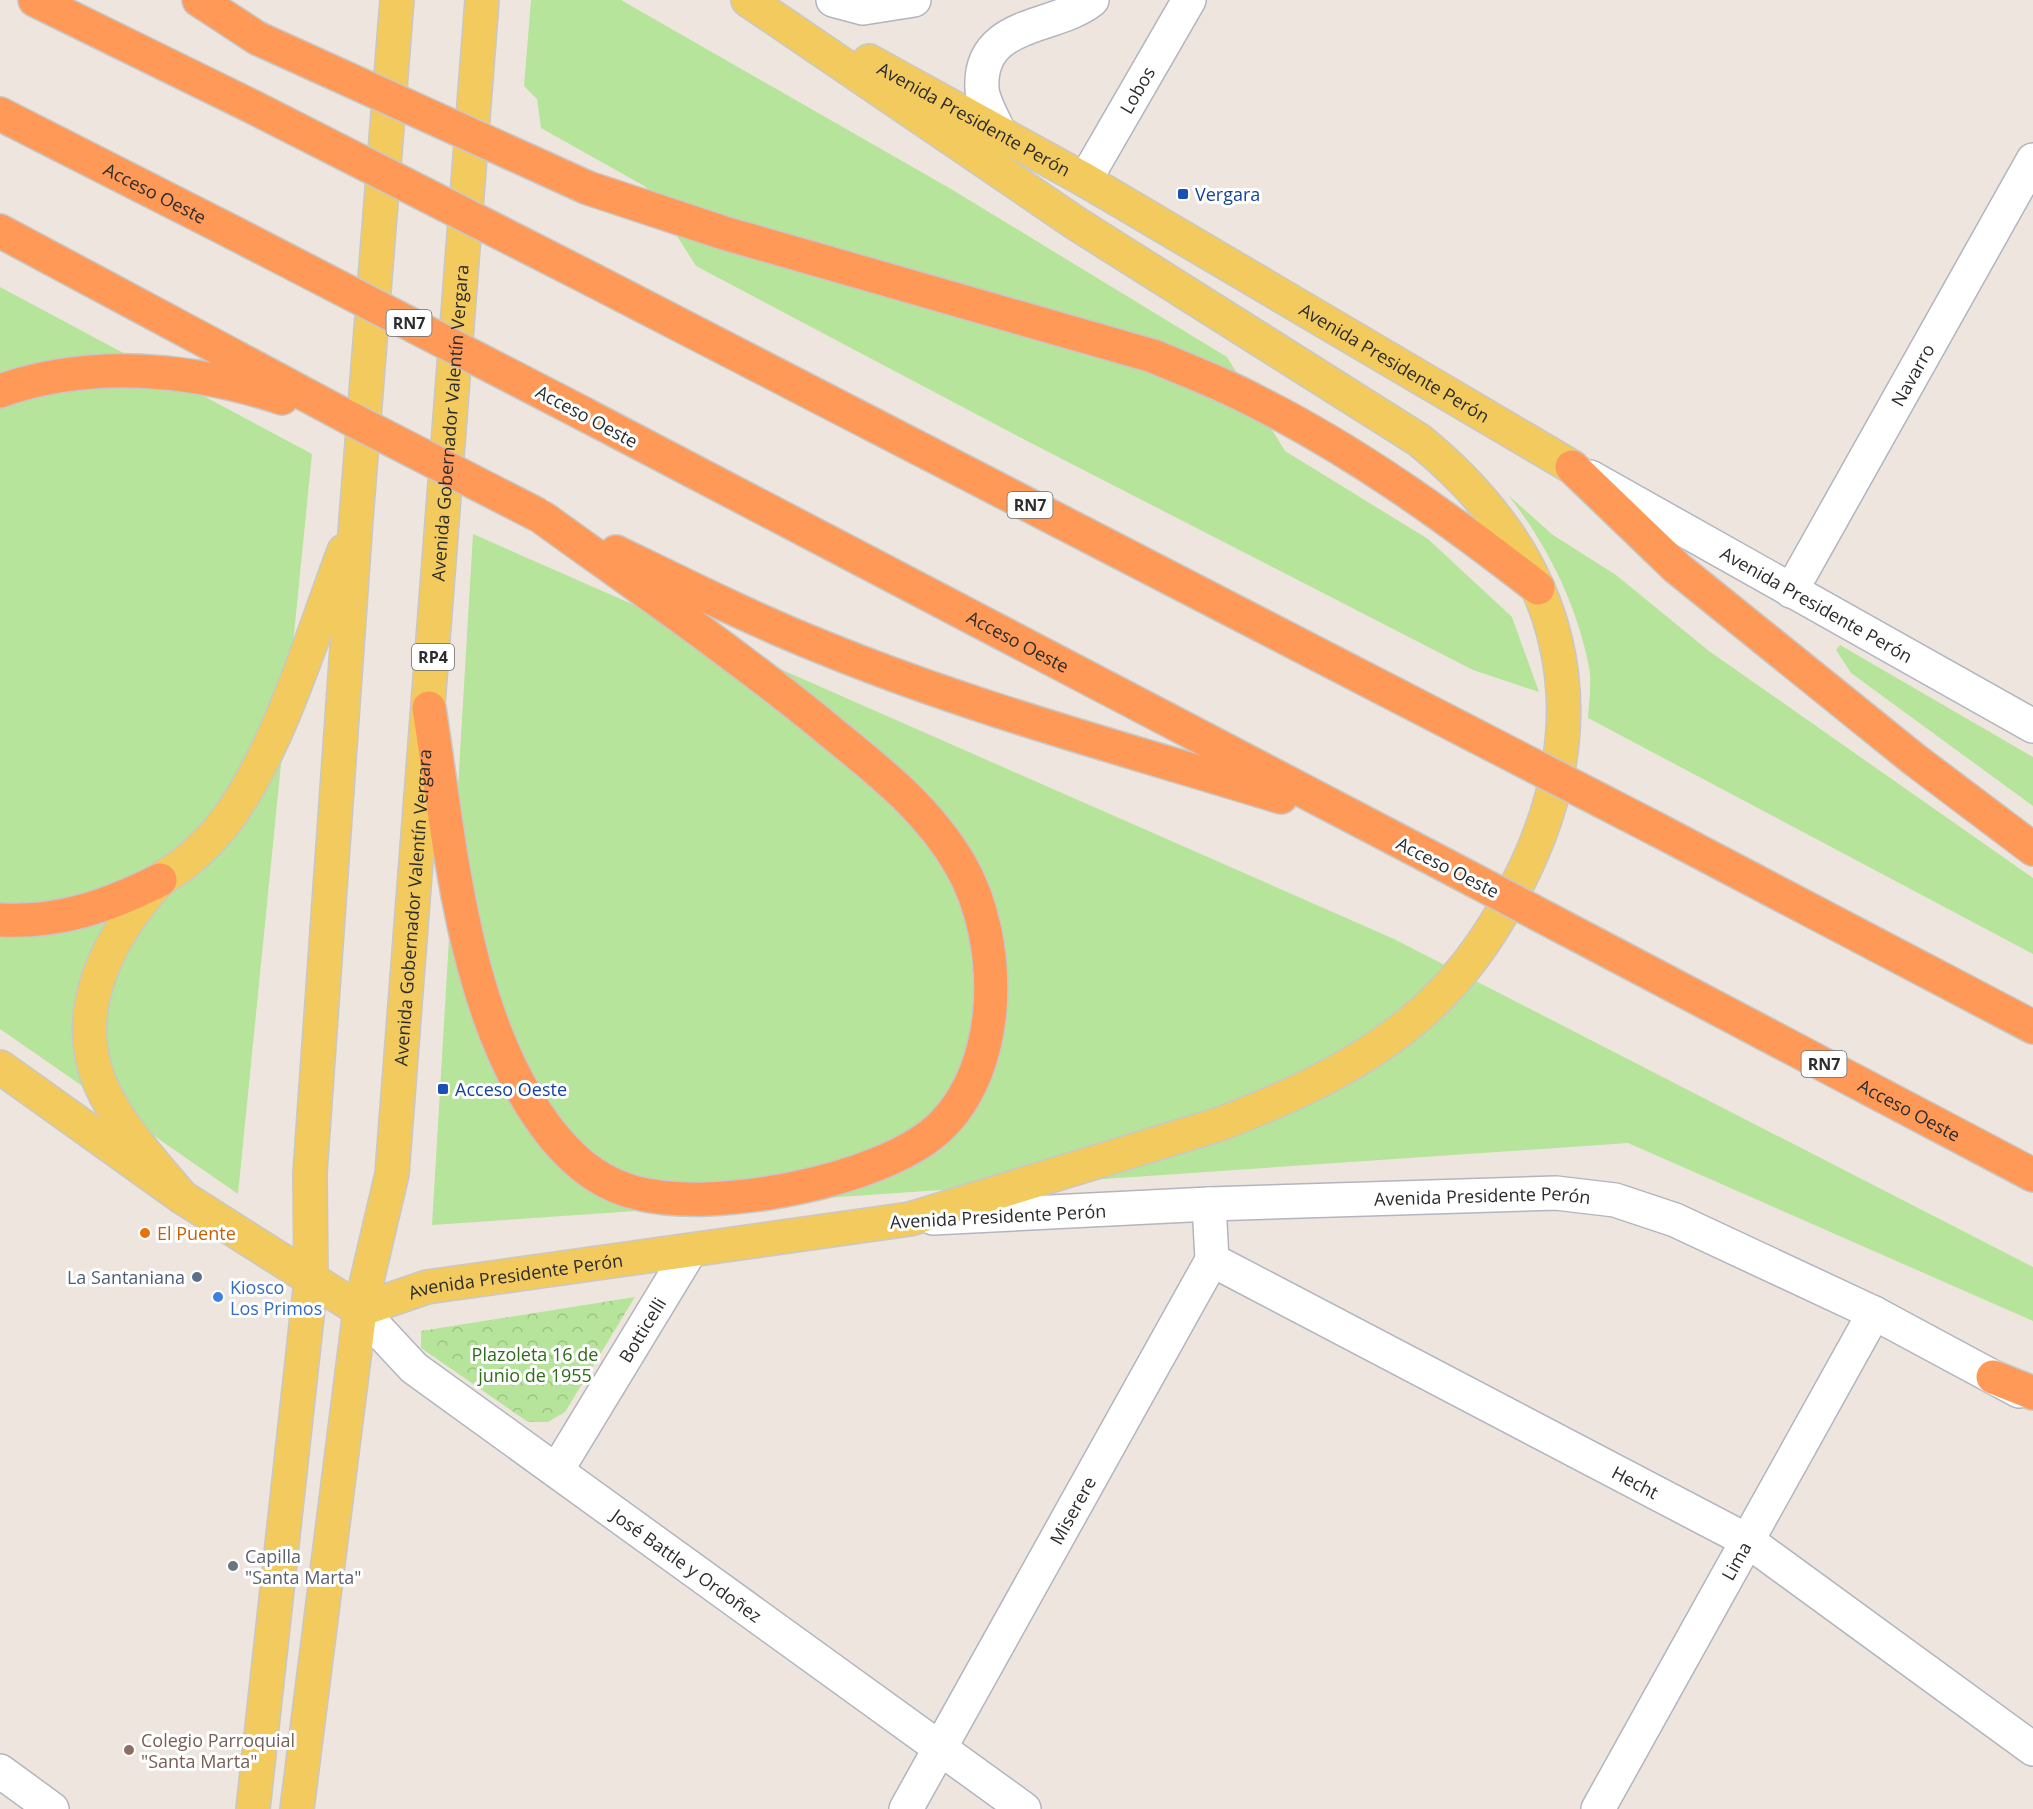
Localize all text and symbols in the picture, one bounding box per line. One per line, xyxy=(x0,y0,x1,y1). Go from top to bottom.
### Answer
street label: Avenida Presidente Perón xyxy=(873,56,1075,182)
street label: Lobos xyxy=(1114,62,1160,118)
street label: Acceso Oeste xyxy=(100,157,210,229)
place label: Vergara xyxy=(1195,182,1260,206)
marker: Vergara xyxy=(1176,187,1190,201)
street label: Avenida Gobernador Valentín Vergara xyxy=(425,264,474,582)
street label: Avenida Presidente Perón xyxy=(1295,297,1494,428)
road number: RN7 xyxy=(386,310,432,336)
street label: Navarro xyxy=(1885,339,1940,410)
street label: Acceso Oeste xyxy=(532,379,642,453)
road number: RN7 xyxy=(1008,492,1052,518)
street label: Avenida Presidente Perón xyxy=(1716,541,1917,668)
street label: Acceso Oeste xyxy=(963,605,1073,678)
road number: RP4 xyxy=(412,644,454,670)
street label: Avenida Gobernador Valentín Vergara xyxy=(388,748,437,1067)
street label: Acceso Oeste xyxy=(1393,831,1503,903)
road number: RN7 xyxy=(1802,1051,1846,1077)
street label: Acceso Oeste xyxy=(1854,1073,1965,1147)
place label: Acceso Oeste xyxy=(455,1077,567,1101)
marker: Acceso Oeste xyxy=(436,1082,450,1096)
street label: Avenida Presidente Perón xyxy=(1374,1181,1592,1211)
street label: Avenida Presidente Perón xyxy=(889,1198,1107,1234)
place label: El Puente xyxy=(157,1221,236,1245)
marker: El Puente xyxy=(138,1226,152,1240)
street label: Avenida Presidente Perón xyxy=(405,1248,624,1305)
place label: La Santaniana xyxy=(67,1265,185,1289)
marker: La Santaniana xyxy=(190,1270,204,1284)
place label: Kiosco Los Primos xyxy=(230,1275,322,1320)
marker: Kiosco Los Primos xyxy=(211,1290,225,1304)
street label: Botticelli xyxy=(613,1293,671,1367)
park label: Plazoleta 16 de junio de 1955 xyxy=(472,1342,598,1387)
street label: Hecht xyxy=(1608,1460,1663,1504)
street label: Miserere xyxy=(1044,1472,1101,1549)
street label: José Battle y Ordoñez xyxy=(606,1502,767,1628)
street label: Lima xyxy=(1716,1537,1756,1584)
place label: Capilla "Santa Marta" xyxy=(245,1544,361,1589)
marker: Capilla "Santa Marta" xyxy=(226,1559,240,1573)
place label: Colegio Parroquial "Santa Marta" xyxy=(141,1728,295,1773)
marker: Colegio Parroquial "Santa Marta" xyxy=(122,1743,136,1757)

